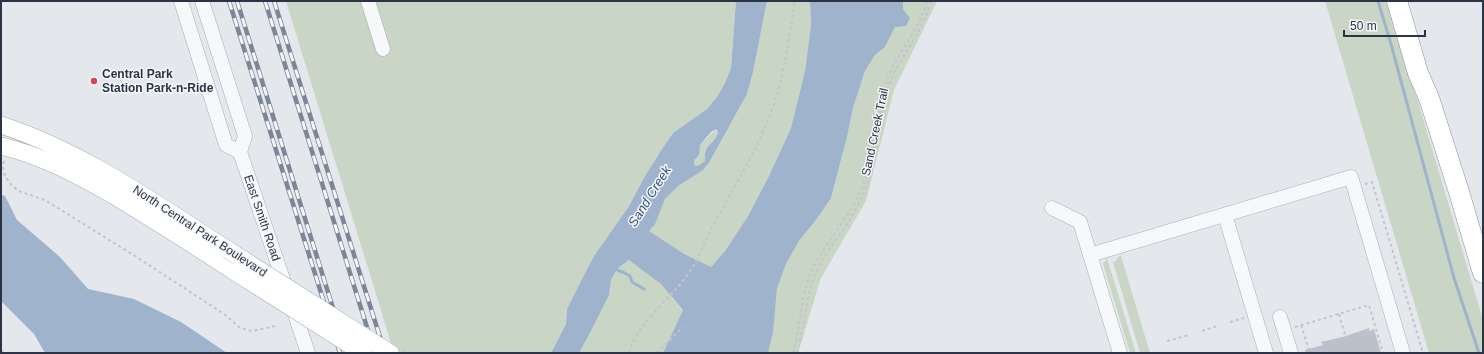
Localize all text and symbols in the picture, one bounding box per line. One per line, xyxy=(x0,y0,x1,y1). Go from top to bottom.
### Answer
scale bar xyxy=(1344,12,1425,38)
text: 50 m xyxy=(1350,19,1377,33)
place label: Central Park Station Park-n-Ride xyxy=(102,67,214,95)
marker: Central Park Station Park-n-Ride xyxy=(89,76,99,86)
street label: Sand Creek Trail xyxy=(859,87,891,177)
water label: Sand Creek xyxy=(625,162,675,229)
street label: East Smith Road xyxy=(241,173,283,263)
street label: North Central Park Boulevard xyxy=(130,182,270,280)

